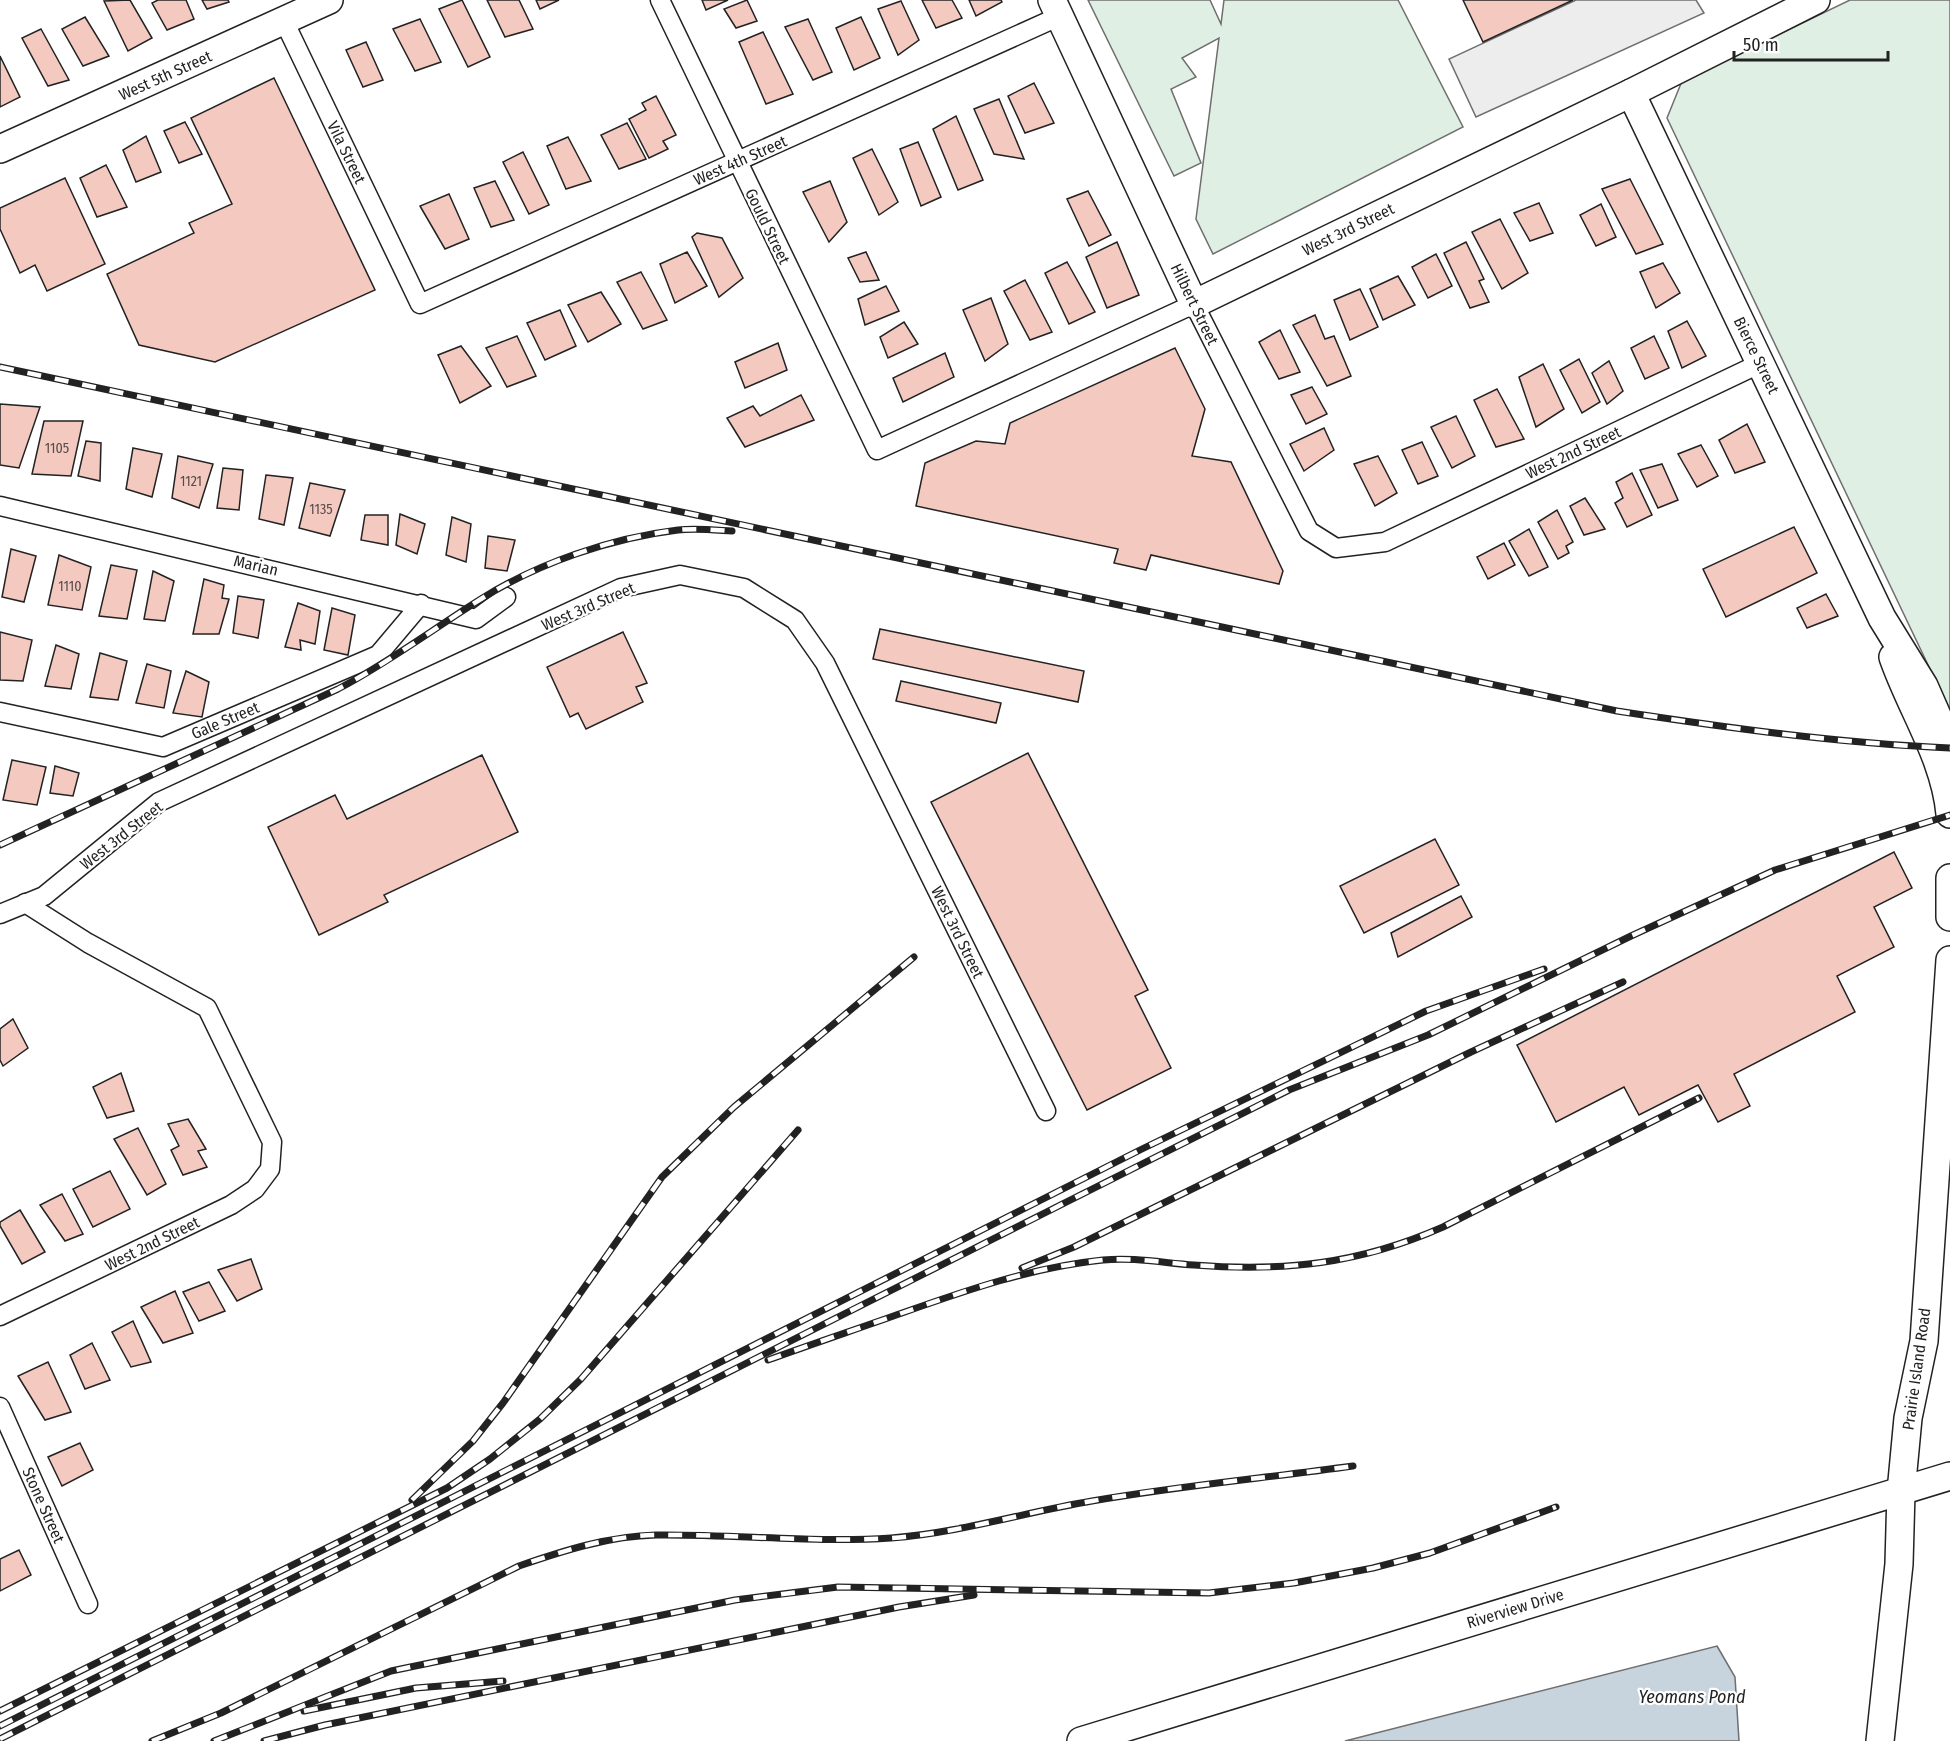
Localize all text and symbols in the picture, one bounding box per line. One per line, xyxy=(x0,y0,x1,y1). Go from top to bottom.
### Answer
scale bar xyxy=(1734,24,1888,62)
text: 50 m xyxy=(1743,34,1779,56)
street label: West 5th Street xyxy=(116,46,215,104)
street label: Vila Street xyxy=(323,118,370,187)
street label: West 4th Street xyxy=(691,131,790,189)
street label: Gould Street xyxy=(741,185,794,268)
street label: West 3rd Street xyxy=(1299,199,1398,260)
street label: Hilbert Street xyxy=(1167,260,1223,349)
street label: Bierce Street xyxy=(1730,314,1784,398)
street label: West 2nd Street xyxy=(1523,422,1624,483)
house number: 1105 xyxy=(45,440,69,457)
house number: 1121 xyxy=(180,473,202,490)
house number: 1135 xyxy=(309,501,333,518)
street label: Marian xyxy=(232,551,280,580)
house number: 1110 xyxy=(58,578,82,595)
street label: West 3rd Street xyxy=(539,578,638,635)
street label: Gale Street xyxy=(188,697,263,743)
street label: West 3rd Street xyxy=(76,797,167,874)
street label: West 3rd Street xyxy=(927,883,988,982)
street label: West 2nd Street xyxy=(102,1212,203,1275)
street label: Prairie Island Road xyxy=(1899,1307,1934,1431)
street label: Stone Street xyxy=(18,1464,69,1547)
street label: Riverview Drive xyxy=(1464,1585,1566,1632)
water label: Yeomans Pond xyxy=(1638,1686,1746,1708)

